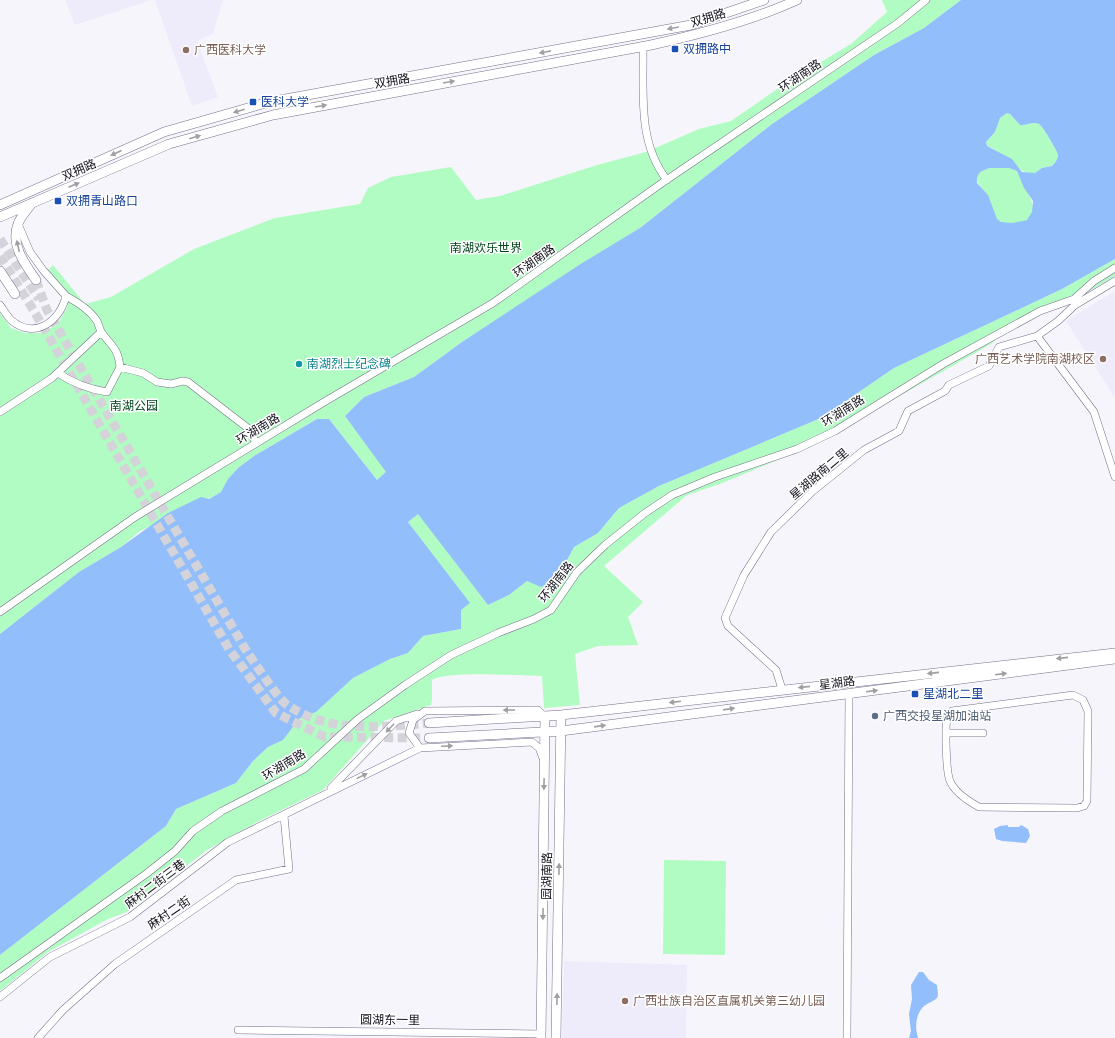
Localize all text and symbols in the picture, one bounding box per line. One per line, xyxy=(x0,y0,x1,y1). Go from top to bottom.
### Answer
street label: 双拥路 xyxy=(689,6,727,30)
one-way arrow xyxy=(667,25,679,31)
place label: 双拥路中 xyxy=(683,42,731,56)
place label: 广西医科大学 xyxy=(194,43,266,57)
marker: 双拥路中 xyxy=(670,44,680,54)
marker: 广西医科大学 xyxy=(181,45,191,55)
one-way arrow xyxy=(539,49,551,55)
street label: 环湖南路 xyxy=(776,57,824,95)
street label: 双拥路 xyxy=(373,71,411,91)
one-way arrow xyxy=(443,79,455,85)
place label: 医科大学 xyxy=(261,95,309,109)
marker: 医科大学 xyxy=(248,97,258,107)
one-way arrow xyxy=(315,102,327,108)
one-way arrow xyxy=(233,108,245,114)
one-way arrow xyxy=(189,134,201,140)
one-way arrow xyxy=(111,150,122,156)
street label: 双拥路 xyxy=(60,157,98,183)
one-way arrow xyxy=(69,182,80,188)
place label: 双拥青山路口 xyxy=(66,194,138,208)
marker: 双拥青山路口 xyxy=(53,196,63,206)
one-way arrow xyxy=(14,239,20,252)
park label: 南湖欢乐世界 xyxy=(450,241,522,255)
street label: 环湖南路 xyxy=(510,241,558,281)
place label: 广西艺术学院南湖校区 xyxy=(975,352,1095,366)
marker: 广西艺术学院南湖校区 xyxy=(1098,354,1108,364)
place label: 南湖烈士纪念碑 xyxy=(307,357,391,371)
marker: 南湖烈士纪念碑 xyxy=(294,359,304,369)
street label: 环湖南路 xyxy=(819,392,867,430)
park label: 南湖公园 xyxy=(110,399,158,413)
street label: 环湖南路 xyxy=(234,411,282,447)
street label: 星湖路南二里 xyxy=(787,445,851,503)
street label: 环湖南路 xyxy=(536,559,576,605)
one-way arrow xyxy=(1056,655,1068,662)
one-way arrow xyxy=(927,670,939,676)
one-way arrow xyxy=(995,671,1007,677)
street label: 星湖路 xyxy=(818,674,856,692)
one-way arrow xyxy=(798,684,810,690)
place label: 星湖北二里 xyxy=(923,687,983,701)
one-way arrow xyxy=(866,688,878,694)
marker: 星湖北二里 xyxy=(910,689,920,699)
one-way arrow xyxy=(669,699,681,705)
one-way arrow xyxy=(723,706,735,712)
one-way arrow xyxy=(502,707,515,713)
place label: 广西交投星湖加油站 xyxy=(883,709,991,723)
marker: 广西交投星湖加油站 xyxy=(870,711,880,721)
one-way arrow xyxy=(385,723,395,733)
one-way arrow xyxy=(594,723,606,729)
one-way arrow xyxy=(441,743,453,750)
street label: 环湖南路 xyxy=(260,747,308,783)
one-way arrow xyxy=(356,773,367,779)
one-way arrow xyxy=(541,778,547,791)
street label: 园湖南路 xyxy=(540,852,554,900)
street label: 麻村二街三巷 xyxy=(122,857,188,911)
one-way arrow xyxy=(556,862,562,875)
street label: 麻村二街 xyxy=(145,894,193,932)
one-way arrow xyxy=(539,908,546,920)
one-way arrow xyxy=(554,992,560,1005)
place label: 广西壮族自治区直属机关第三幼儿园 xyxy=(633,994,825,1008)
marker: 广西壮族自治区直属机关第三幼儿园 xyxy=(620,996,630,1006)
street label: 圆湖东一里 xyxy=(360,1012,420,1028)

